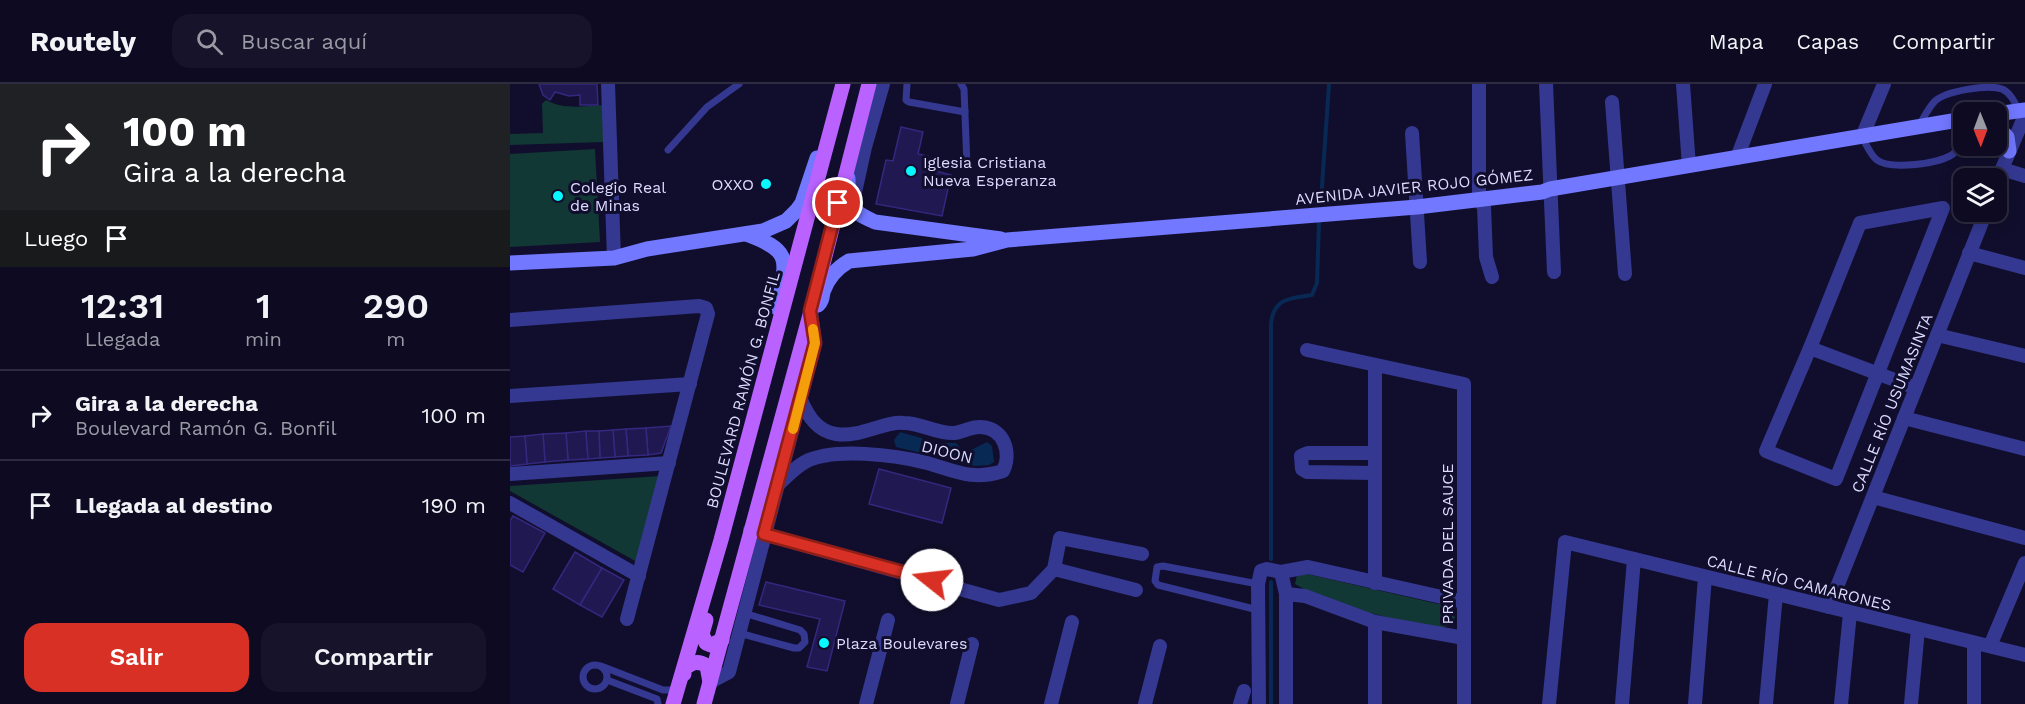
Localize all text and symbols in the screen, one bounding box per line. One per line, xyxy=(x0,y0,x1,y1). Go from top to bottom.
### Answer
search box xyxy=(172,14,592,68)
text: Routely xyxy=(30,25,136,58)
icon: search xyxy=(193,25,226,58)
text: Buscar aquí xyxy=(241,29,367,54)
text: Mapa xyxy=(1709,29,1764,54)
text: Capas xyxy=(1797,29,1859,54)
text: Compartir xyxy=(1892,29,1995,54)
north arrow xyxy=(1953,102,2007,156)
map controls xyxy=(1953,102,2007,222)
text: 100 m xyxy=(123,107,247,156)
icon: right xyxy=(24,108,102,186)
place label: Iglesia Cristiana Nueva Esperanza xyxy=(923,153,1057,190)
text: Gira a la derecha xyxy=(123,157,346,189)
marker: Iglesia Cristiana Nueva Esperanza xyxy=(904,164,918,178)
street label: AVENIDA JAVIER ROJO GÓMEZ xyxy=(1294,165,1534,209)
button: layers xyxy=(1953,168,2007,222)
place label: OXXO xyxy=(712,175,754,194)
marker: OXXO xyxy=(759,177,773,191)
pin xyxy=(812,177,863,228)
place label: Colegio Real de Minas xyxy=(570,178,666,215)
icon: arrive xyxy=(821,186,854,219)
marker: Colegio Real de Minas xyxy=(551,189,565,203)
icon: arrive xyxy=(100,222,133,255)
text: Luego xyxy=(24,226,88,251)
street label: BOULEVARD RAMÓN G. BONFIL xyxy=(702,269,784,511)
text: 12:31 xyxy=(81,285,164,327)
text: 1 xyxy=(256,285,271,327)
text: 290 xyxy=(363,285,429,327)
street label: CALLE RÍO USUMASINTA xyxy=(1847,310,1937,495)
text: Llegada xyxy=(85,327,160,351)
text: min xyxy=(245,327,282,351)
text: m xyxy=(386,327,405,351)
text: Gira a la derecha xyxy=(75,391,258,416)
icon: right xyxy=(24,399,57,432)
text: 100 m xyxy=(422,403,486,428)
text: Boulevard Ramón G. Bonfil xyxy=(75,416,337,440)
street label: DIOON xyxy=(919,436,975,468)
street label: PRIVADA DEL SAUCE xyxy=(1438,464,1457,624)
icon: arrive xyxy=(24,489,57,522)
text: Llegada al destino xyxy=(75,493,273,518)
text: 190 m xyxy=(422,493,486,518)
position arrow xyxy=(900,548,964,612)
street label: CALLE RÍO CAMARONES xyxy=(1705,551,1893,615)
button: Salir xyxy=(24,623,249,692)
button: Compartir xyxy=(261,623,486,692)
place label: Plaza Boulevares xyxy=(836,634,967,653)
marker: Plaza Boulevares xyxy=(817,636,831,650)

